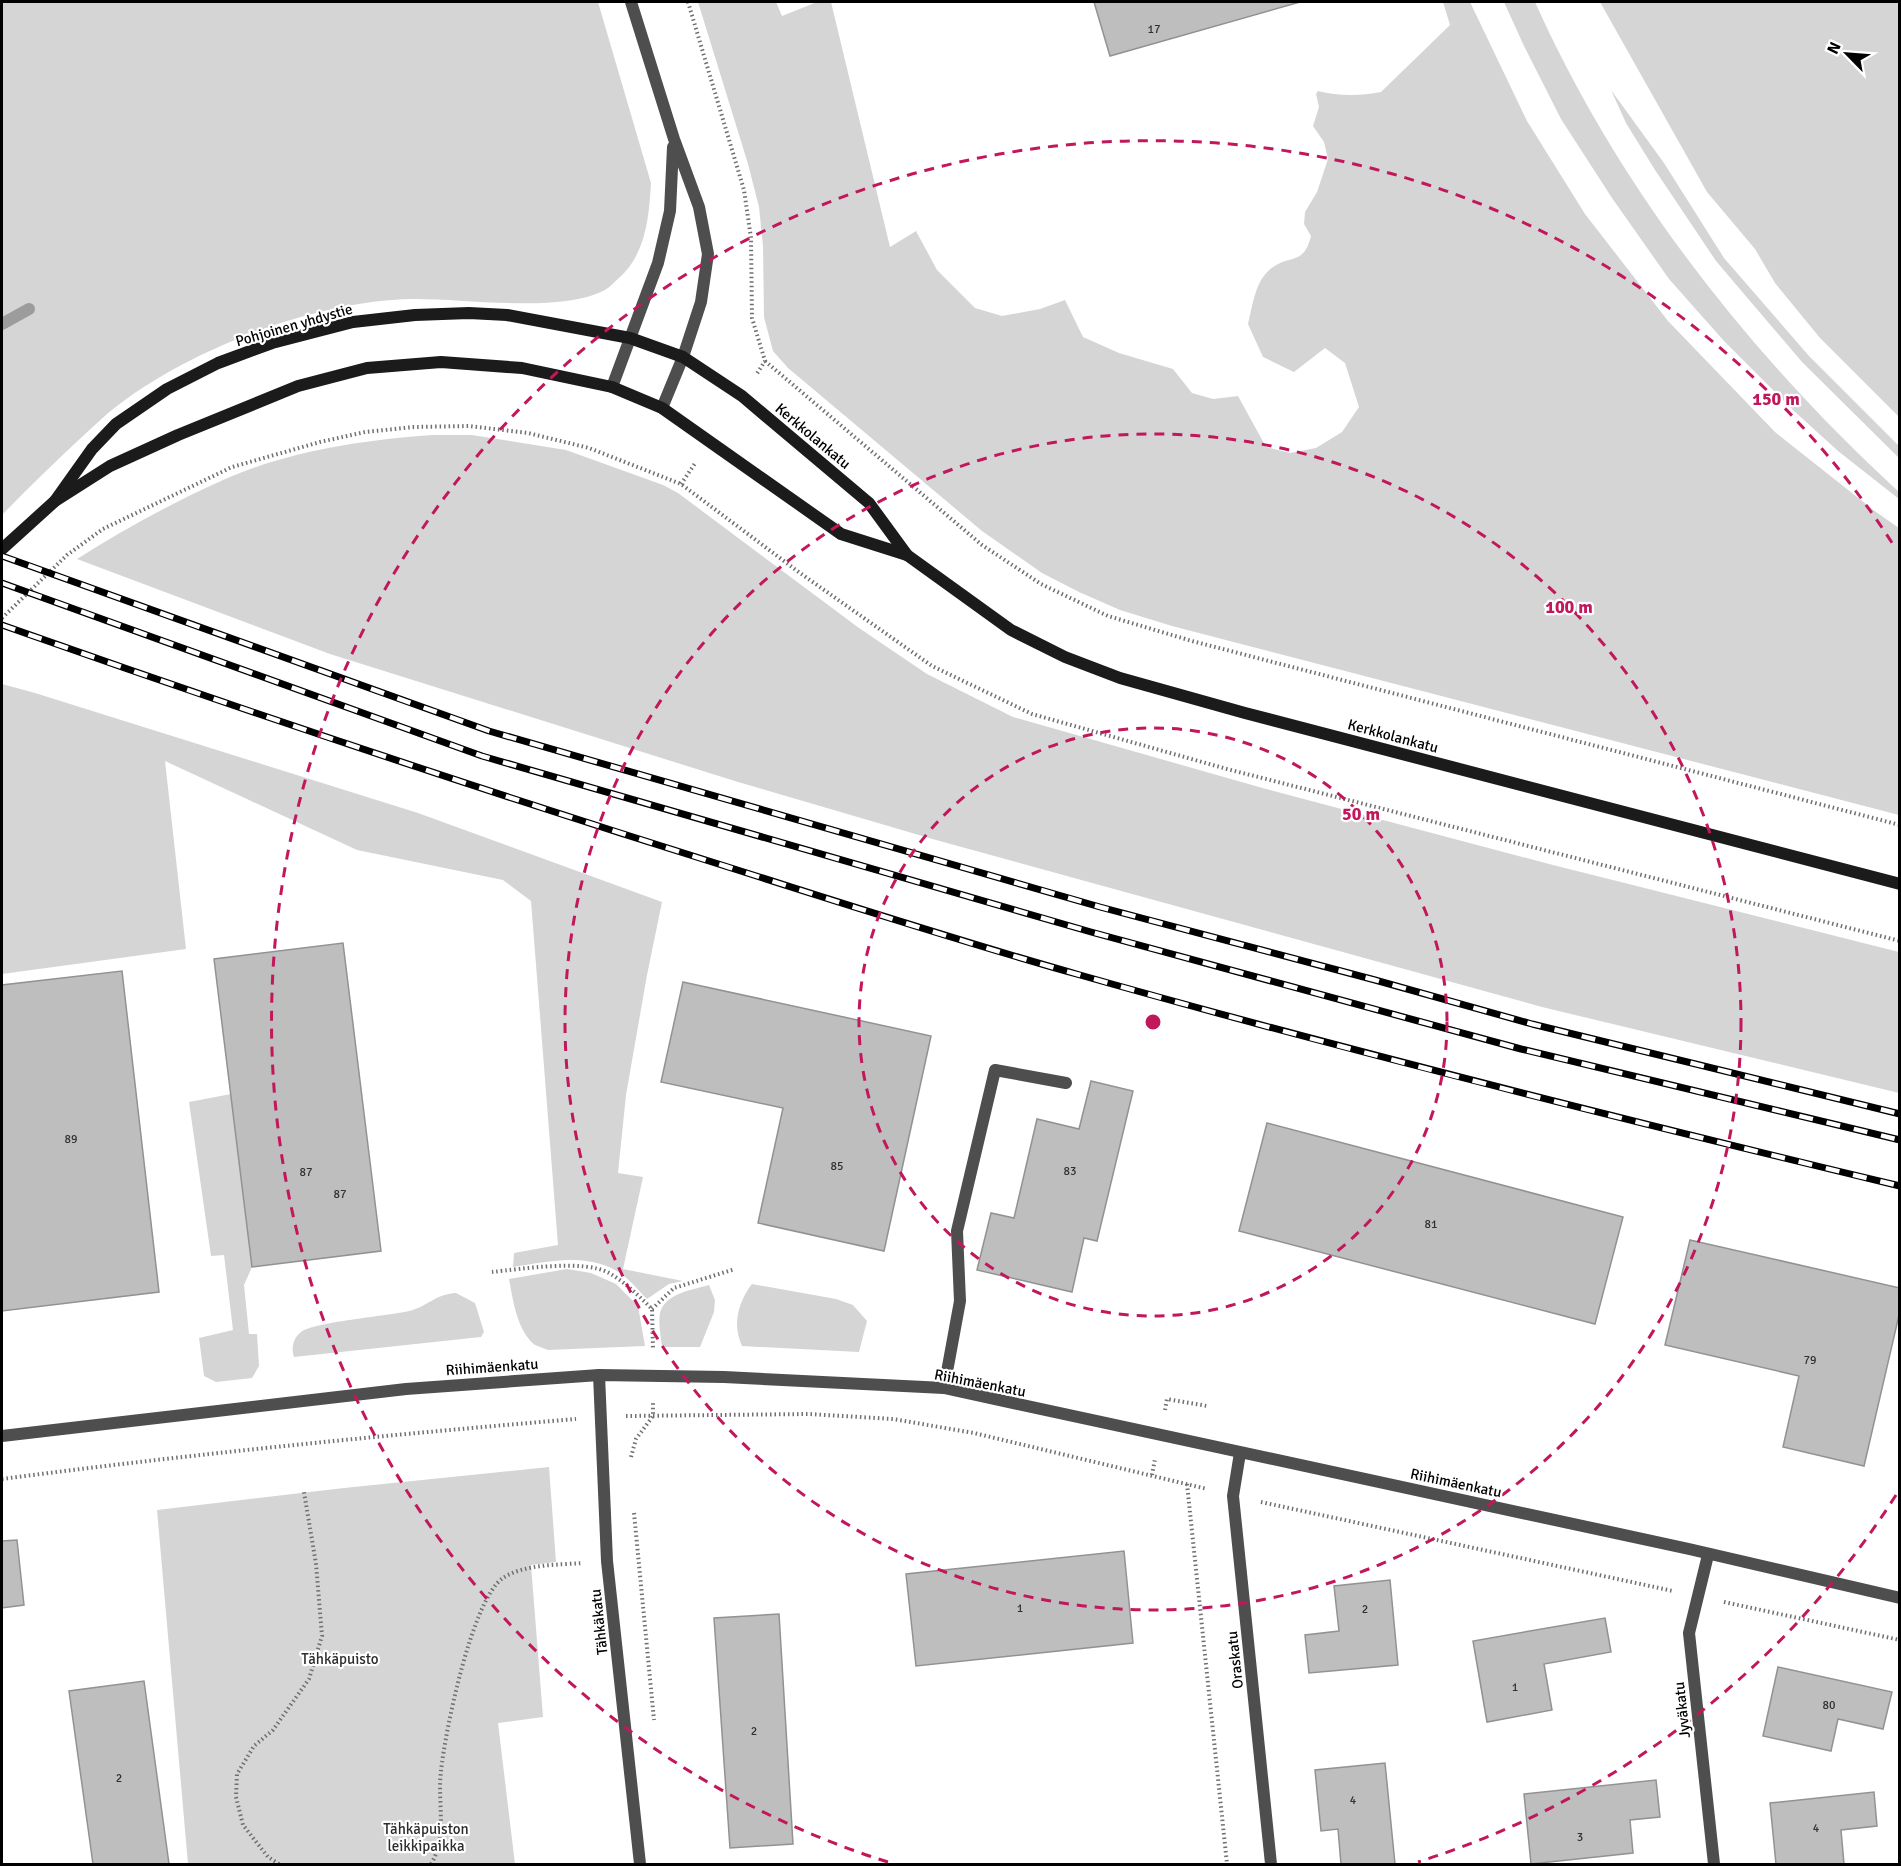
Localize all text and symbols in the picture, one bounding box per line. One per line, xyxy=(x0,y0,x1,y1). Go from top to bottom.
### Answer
house number: 17 xyxy=(1148,22,1160,37)
north arrow xyxy=(1817,24,1877,84)
text: N xyxy=(1823,39,1846,57)
street label: Pohjoinen yhdystie xyxy=(233,300,355,350)
text: 150 m xyxy=(1752,388,1800,410)
street label: Kerkkolankatu xyxy=(772,399,854,473)
text: 100 m xyxy=(1545,596,1593,618)
street label: Kerkkolankatu xyxy=(1346,715,1440,757)
text: 50 m xyxy=(1342,803,1380,825)
centre of rings xyxy=(1143,1012,1163,1032)
house number: 89 xyxy=(65,1132,77,1147)
house number: 85 xyxy=(831,1159,843,1174)
house number: 83 xyxy=(1064,1164,1076,1179)
house number: 87 xyxy=(300,1165,312,1180)
house number: 87 xyxy=(334,1187,346,1202)
house number: 81 xyxy=(1425,1217,1437,1232)
house number: 79 xyxy=(1804,1353,1816,1368)
street label: Riihimäenkatu xyxy=(445,1355,539,1379)
street label: Riihimäenkatu xyxy=(933,1365,1027,1401)
street label: Riihimäenkatu xyxy=(1409,1465,1503,1501)
street label: Tähkäkatu xyxy=(587,1588,611,1656)
house number: 1 xyxy=(1017,1601,1023,1616)
house number: 2 xyxy=(1362,1602,1368,1617)
street label: Oraskatu xyxy=(1223,1630,1247,1690)
park label: Tähkäpuisto xyxy=(301,1650,379,1668)
house number: 1 xyxy=(1512,1680,1518,1695)
street label: Jyväkatu xyxy=(1670,1681,1694,1739)
house number: 80 xyxy=(1823,1698,1835,1713)
house number: 2 xyxy=(751,1724,757,1739)
house number: 2 xyxy=(116,1771,122,1786)
house number: 4 xyxy=(1350,1793,1357,1808)
park label: Tähkäpuiston leikkipaikka xyxy=(383,1820,469,1855)
house number: 4 xyxy=(1813,1821,1820,1836)
house number: 3 xyxy=(1577,1830,1583,1845)

